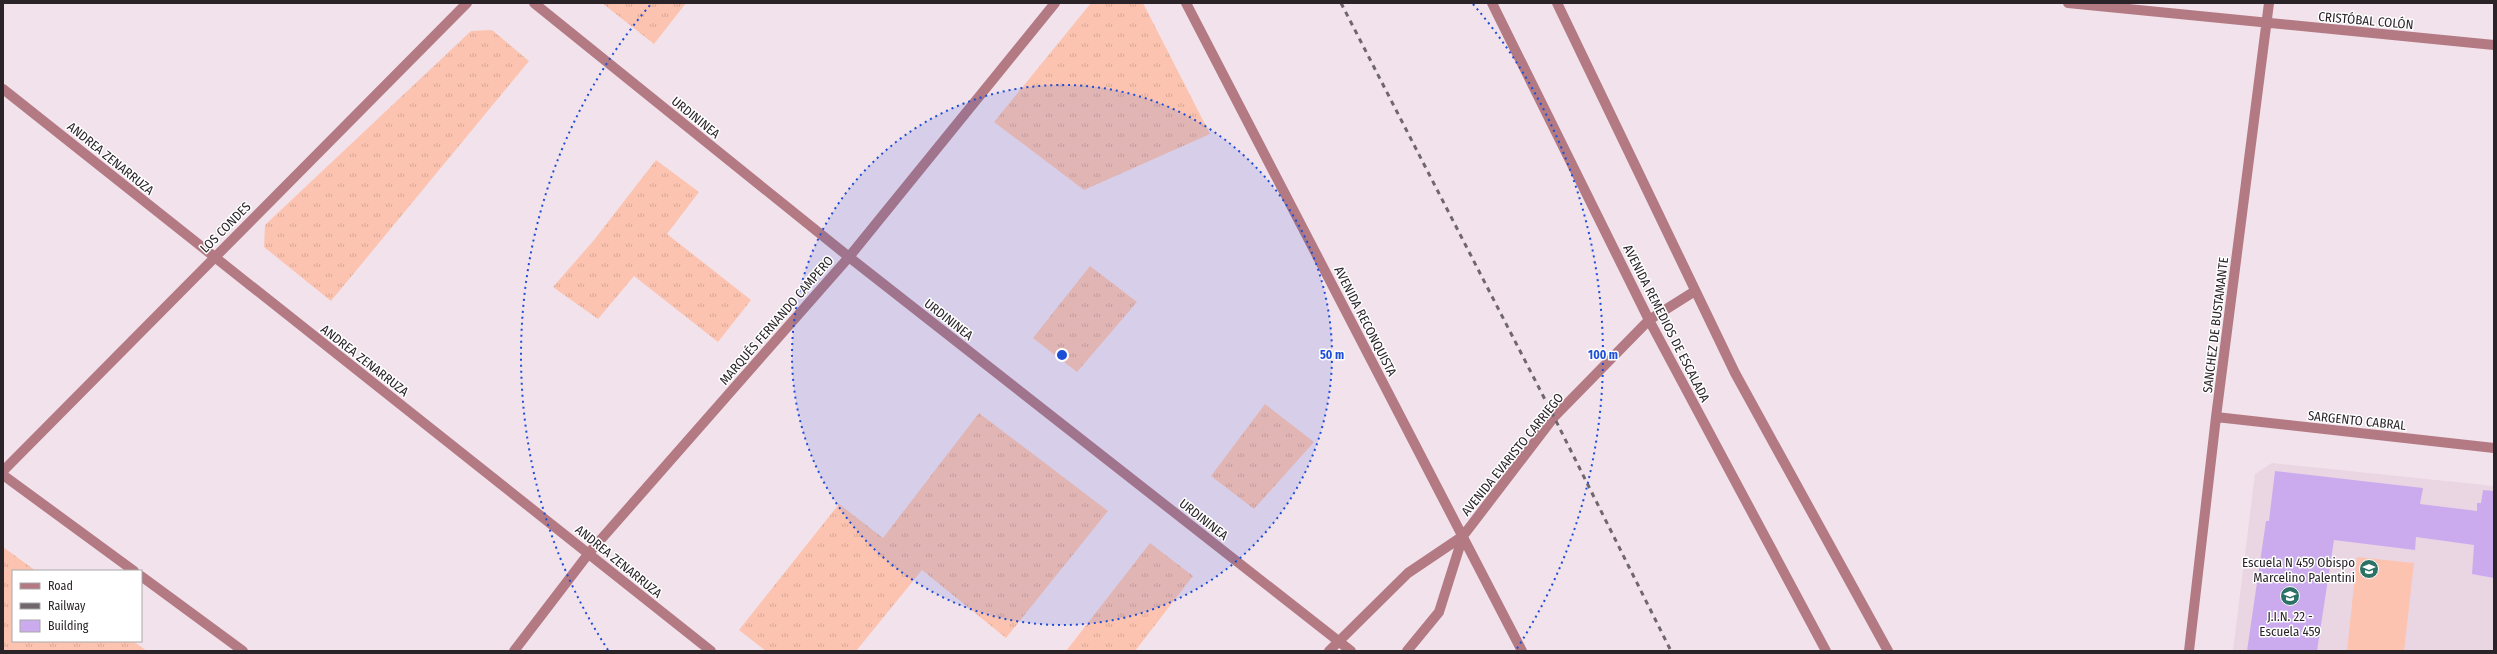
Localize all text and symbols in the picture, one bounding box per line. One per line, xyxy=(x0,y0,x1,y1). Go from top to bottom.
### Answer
street label: CRISTÓBAL COLÓN xyxy=(2318,9,2414,32)
street label: URDININEA xyxy=(669,93,723,142)
street label: ANDREA ZENARRUZA xyxy=(64,119,157,198)
street label: LOS CONDES xyxy=(197,199,254,256)
street label: AVENIDA REMEDIOS DE ESCALADA xyxy=(1620,242,1713,405)
street label: MARQUÉS FERNANDO CAMPERO xyxy=(716,253,836,388)
street label: SANCHEZ DE BUSTAMANTE xyxy=(2200,256,2231,394)
street label: AVENIDA RECONQUISTA xyxy=(1331,264,1400,379)
street label: URDININEA xyxy=(921,296,976,343)
street label: ANDREA ZENARRUZA xyxy=(318,322,412,399)
centre of rings xyxy=(1055,348,1069,362)
text: 50 m xyxy=(1320,348,1344,362)
text: 100 m xyxy=(1588,348,1618,362)
street label: AVENIDA EVARISTO CARRIEGO xyxy=(1458,390,1566,519)
street label: SARGENTO CABRAL xyxy=(2307,408,2407,433)
street label: URDININEA xyxy=(1176,496,1231,543)
street label: ANDREA ZENARRUZA xyxy=(572,522,665,601)
place label: Escuela N 459 Obispo Marcelino Palentini xyxy=(2242,555,2355,585)
school or university icon: Escuela N 459 Obispo Marcelino Palentini xyxy=(2358,558,2380,580)
legend xyxy=(12,570,142,642)
text: Road xyxy=(48,579,73,593)
school or university icon: J.I.N. 22 - Escuela 459 xyxy=(2279,585,2301,607)
text: Railway xyxy=(48,599,86,613)
place label: J.I.N. 22 - Escuela 459 xyxy=(2259,609,2321,639)
text: Building xyxy=(48,619,89,633)

